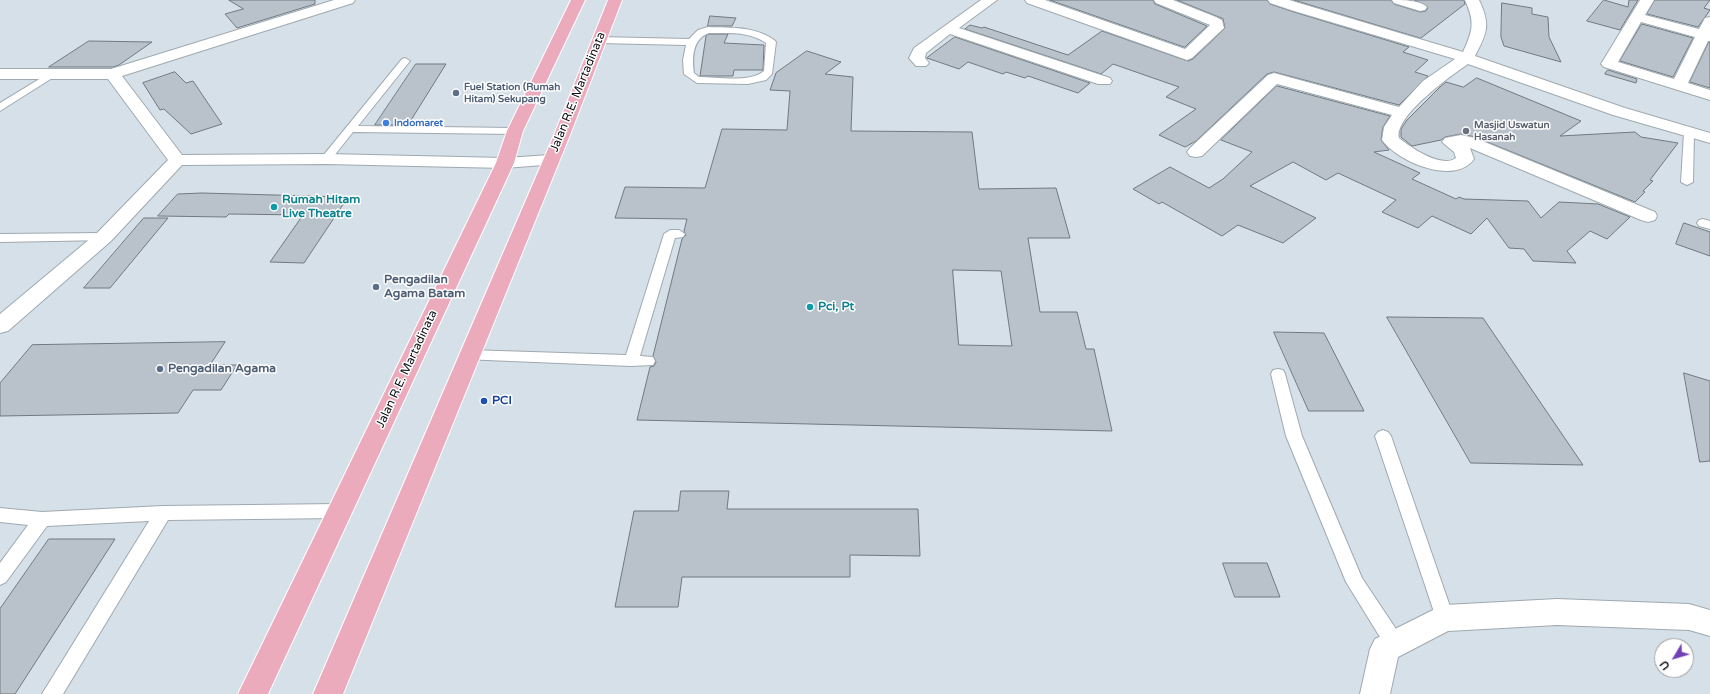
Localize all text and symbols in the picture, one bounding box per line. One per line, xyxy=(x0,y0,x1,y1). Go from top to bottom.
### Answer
street label: Jalan R.E. Martadinata xyxy=(547,30,609,154)
place label: Fuel Station (Rumah Hitam) Sekupang xyxy=(464,81,560,104)
marker: Fuel Station (Rumah Hitam) Sekupang xyxy=(451,88,461,98)
place label: Indomaret xyxy=(394,117,443,129)
marker: Indomaret xyxy=(381,118,391,128)
place label: Masjid Uswatun Hasanah xyxy=(1474,119,1550,142)
marker: Masjid Uswatun Hasanah xyxy=(1461,126,1471,136)
place label: Rumah Hitam Live Theatre xyxy=(282,193,360,221)
marker: Rumah Hitam Live Theatre xyxy=(269,202,279,212)
place label: Pengadilan Agama Batam xyxy=(384,273,465,301)
marker: Pengadilan Agama Batam xyxy=(371,282,381,292)
place label: Pci, Pt xyxy=(818,300,854,314)
marker: Pci, Pt xyxy=(805,302,815,312)
street label: Jalan R.E. Martadinata xyxy=(373,308,441,430)
place label: Pengadilan Agama xyxy=(168,362,276,376)
marker: Pengadilan Agama xyxy=(155,364,165,374)
place label: PCI xyxy=(492,394,512,408)
marker: PCI xyxy=(479,396,489,406)
north arrow xyxy=(1654,638,1694,678)
text: U xyxy=(1657,658,1673,672)

